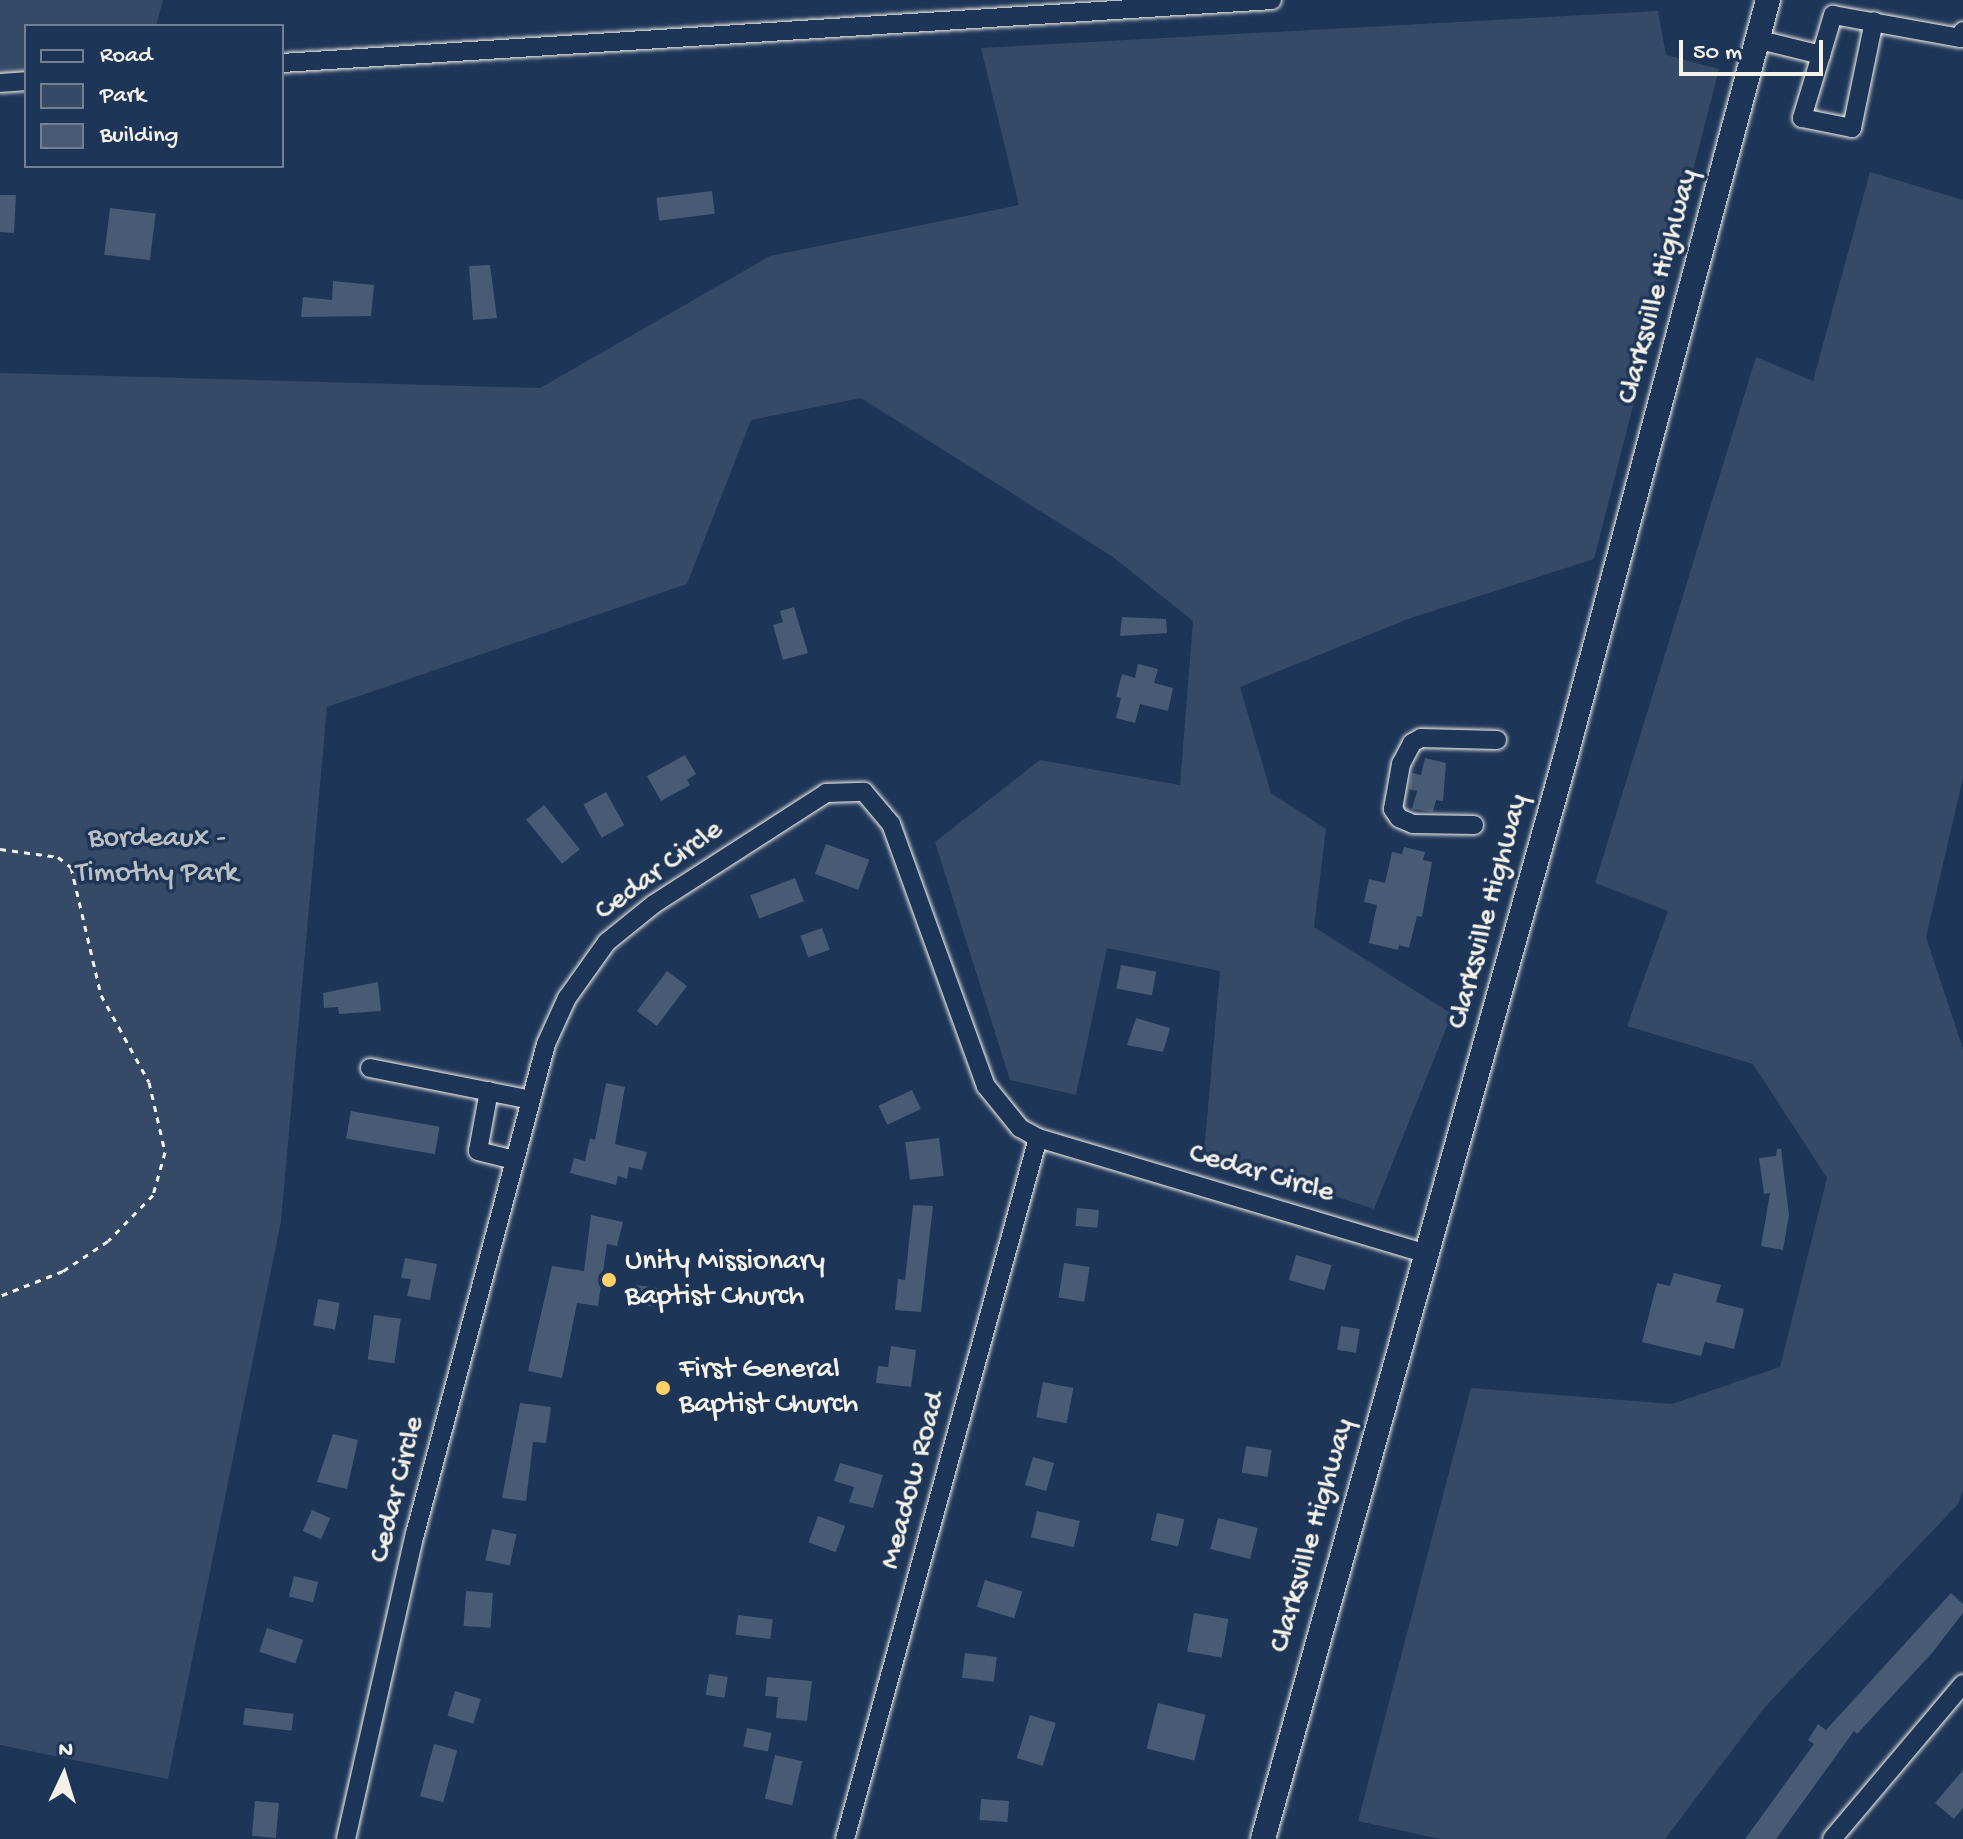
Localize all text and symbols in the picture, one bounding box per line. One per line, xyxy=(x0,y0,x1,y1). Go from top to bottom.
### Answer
legend xyxy=(24,24,284,168)
scale bar xyxy=(1683,24,1827,74)
text: 50 m xyxy=(1693,39,1742,68)
text: Road xyxy=(100,42,152,71)
text: Park xyxy=(100,82,146,111)
text: Building xyxy=(100,122,178,151)
street label: Clarksville Highway xyxy=(1611,166,1709,408)
street label: Clarksville Highway xyxy=(1441,791,1539,1033)
street label: Cedar Circle xyxy=(589,814,731,930)
park label: Bordeaux - Timothy Park xyxy=(76,822,238,892)
street label: Cedar Circle xyxy=(1184,1137,1338,1213)
place label: Unity Missionary Baptist Church xyxy=(625,1245,825,1316)
marker: Unity Missionary Baptist Church xyxy=(600,1271,618,1289)
place label: First General Baptist Church xyxy=(679,1353,858,1424)
marker: First General Baptist Church xyxy=(654,1379,672,1397)
street label: Meadow Road xyxy=(874,1388,956,1574)
street label: Cedar Circle xyxy=(363,1413,435,1567)
street label: Clarksville Highway xyxy=(1263,1415,1365,1657)
north arrow xyxy=(24,1735,104,1815)
text: N xyxy=(58,1738,74,1765)

